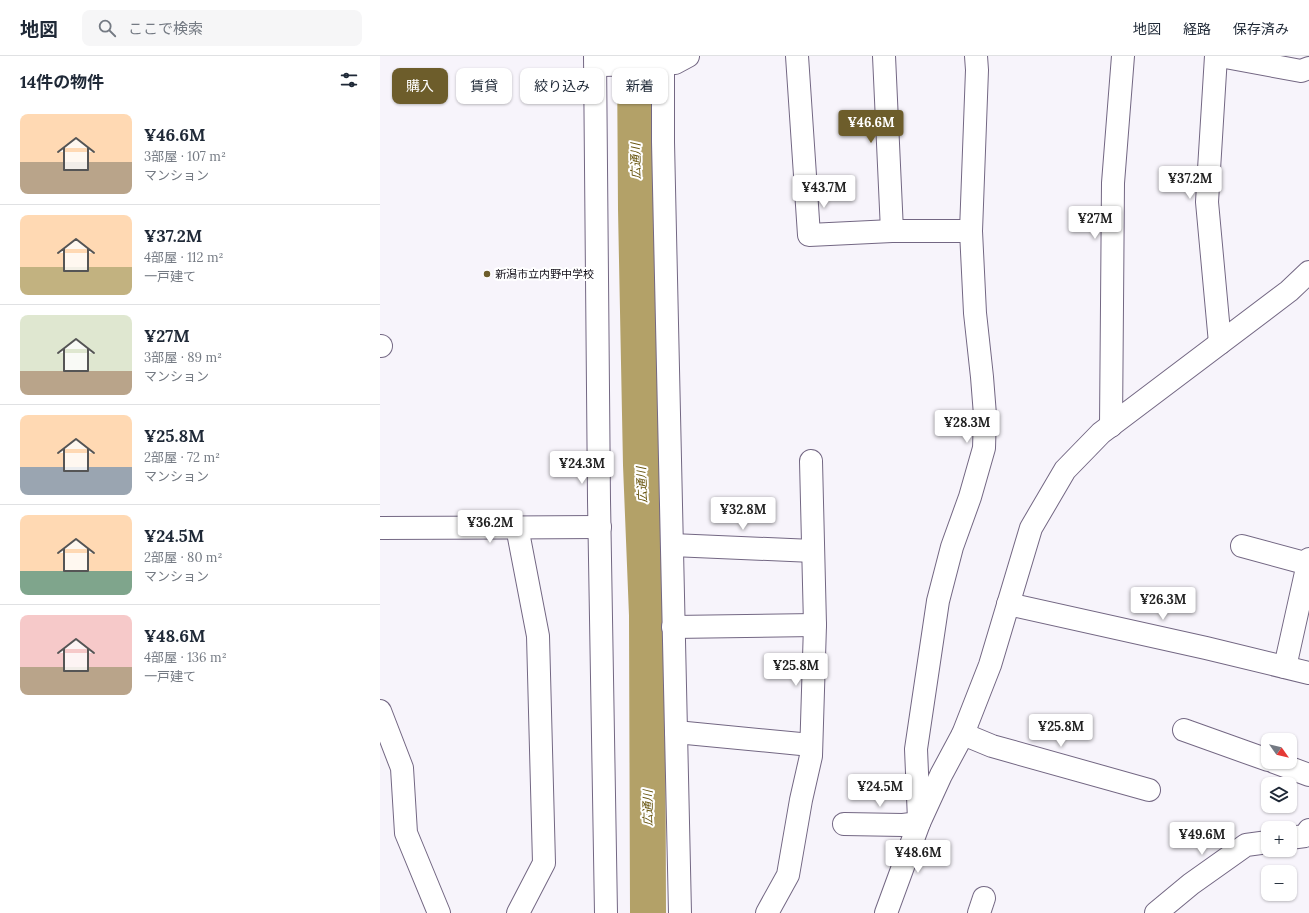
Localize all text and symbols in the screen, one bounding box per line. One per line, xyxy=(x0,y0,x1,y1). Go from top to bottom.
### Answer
search box xyxy=(82,10,362,46)
text: 地図 xyxy=(20,17,58,41)
icon: search xyxy=(96,17,118,39)
text: ここで検索 xyxy=(128,19,203,38)
text: 地図 xyxy=(1133,20,1161,38)
text: 経路 xyxy=(1183,20,1211,38)
text: 保存済み xyxy=(1233,20,1289,38)
chip: 購入 xyxy=(392,68,448,104)
chip: 賃貸 xyxy=(456,68,512,104)
chip: 絞り込み xyxy=(520,68,604,104)
chip: 新着 xyxy=(612,68,668,104)
icon: filters xyxy=(338,69,360,91)
text: 14件の物件 xyxy=(20,71,104,93)
pin: ¥46.6M xyxy=(838,110,904,144)
text: ¥46.6M xyxy=(847,114,895,131)
text: ¥46.6M xyxy=(144,124,206,146)
icon: home xyxy=(52,130,100,178)
water label: 広通川 xyxy=(628,141,643,179)
text: 3部屋 · 107 m² xyxy=(144,148,226,165)
pin: ¥37.2M xyxy=(1157,166,1223,200)
text: マンション xyxy=(144,167,209,184)
text: ¥37.2M xyxy=(1168,170,1212,187)
pin: ¥43.7M xyxy=(791,175,857,209)
text: ¥43.7M xyxy=(801,179,847,196)
pin: ¥27M xyxy=(1071,206,1119,240)
text: ¥27M xyxy=(1077,210,1113,227)
text: ¥37.2M xyxy=(144,225,202,247)
icon: home xyxy=(52,231,100,279)
text: 4部屋 · 112 m² xyxy=(144,249,224,266)
place label: 新潟市立内野中学校 xyxy=(495,267,594,281)
text: 一戸建て xyxy=(144,268,196,285)
marker: 新潟市立内野中学校 xyxy=(482,269,492,279)
text: ¥27M xyxy=(144,325,190,347)
icon: home xyxy=(52,331,100,379)
text: 3部屋 · 89 m² xyxy=(144,349,222,366)
text: マンション xyxy=(144,368,209,385)
pin: ¥28.3M xyxy=(934,410,1000,444)
text: ¥28.3M xyxy=(944,414,990,431)
text: ¥25.8M xyxy=(144,425,205,447)
icon: home xyxy=(52,431,100,479)
text: 2部屋 · 72 m² xyxy=(144,449,220,466)
pin: ¥24.3M xyxy=(549,451,615,485)
text: ¥24.3M xyxy=(559,455,605,472)
water label: 広通川 xyxy=(633,465,650,503)
text: マンション xyxy=(144,468,209,485)
pin: ¥32.8M xyxy=(710,497,776,531)
text: ¥32.8M xyxy=(720,501,766,518)
pin: ¥36.2M xyxy=(457,510,523,544)
text: ¥36.2M xyxy=(467,514,513,531)
text: ¥24.5M xyxy=(144,525,204,547)
icon: home xyxy=(52,531,100,579)
text: 2部屋 · 80 m² xyxy=(144,549,223,566)
text: マンション xyxy=(144,568,209,585)
pin: ¥26.3M xyxy=(1130,587,1196,621)
text: ¥26.3M xyxy=(1140,591,1186,608)
text: ¥48.6M xyxy=(144,625,206,647)
icon: home xyxy=(52,631,100,679)
text: 4部屋 · 136 m² xyxy=(144,649,227,666)
pin: ¥25.8M xyxy=(763,653,829,687)
text: ¥25.8M xyxy=(773,657,819,674)
text: 一戸建て xyxy=(144,668,196,685)
pin: ¥25.8M xyxy=(1028,714,1094,748)
text: ¥25.8M xyxy=(1038,718,1084,735)
north arrow xyxy=(1261,733,1297,769)
map controls xyxy=(1261,733,1297,901)
pin: ¥24.5M xyxy=(847,774,913,808)
button: layers xyxy=(1261,777,1297,813)
text: ¥24.5M xyxy=(857,778,903,795)
water label: 広通川 xyxy=(640,788,655,826)
button: + xyxy=(1261,821,1297,857)
pin: ¥49.6M xyxy=(1169,822,1235,856)
text: ¥49.6M xyxy=(1179,826,1225,843)
pin: ¥48.6M xyxy=(885,840,951,874)
text: ¥48.6M xyxy=(894,844,942,861)
button: − xyxy=(1261,865,1297,901)

